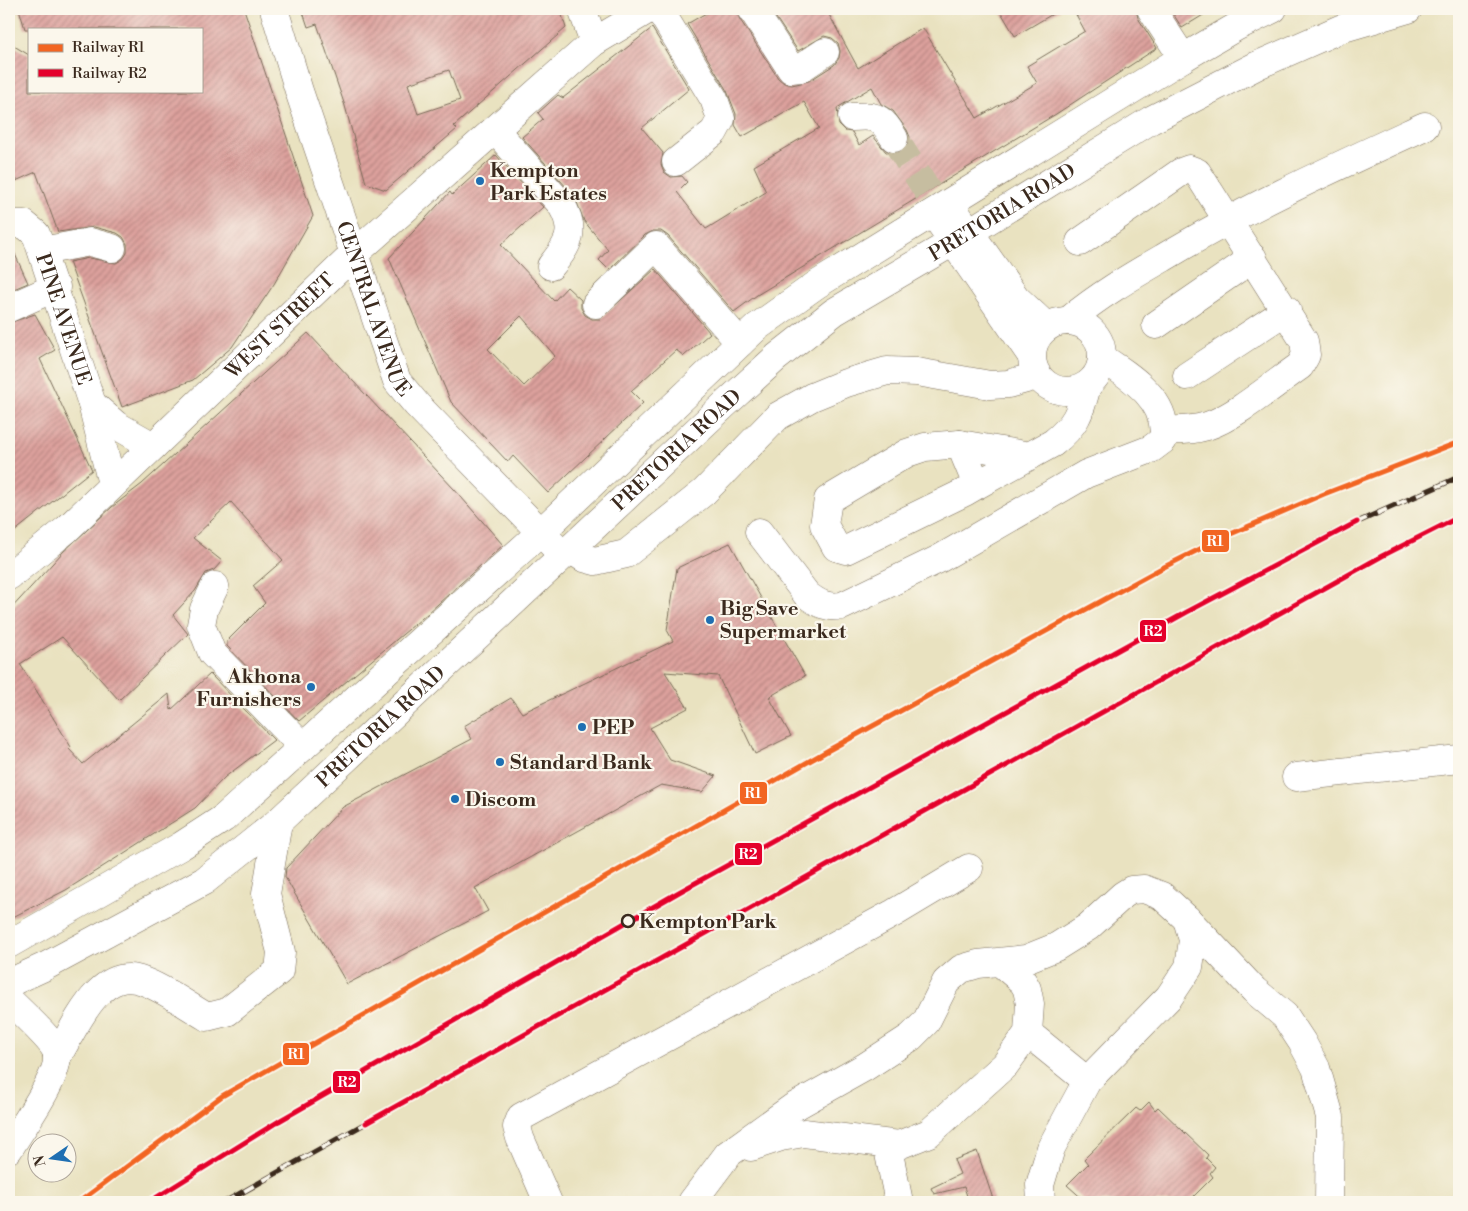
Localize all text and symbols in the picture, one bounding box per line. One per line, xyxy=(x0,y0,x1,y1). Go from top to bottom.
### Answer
legend xyxy=(28,28,202,92)
text: Railway R1 xyxy=(72,38,145,57)
text: Railway R2 xyxy=(72,64,147,83)
place label: Kempton Park Estates xyxy=(490,159,607,207)
street label: PRETORIA ROAD xyxy=(925,159,1081,267)
marker: Kempton Park Estates xyxy=(474,175,486,187)
street label: CENTRAL AVENUE xyxy=(330,218,416,402)
street label: PINE AVENUE xyxy=(29,250,96,388)
street label: WEST STREET xyxy=(220,268,341,385)
street label: PRETORIA ROAD xyxy=(608,385,747,517)
line badge: R1 xyxy=(1201,529,1230,553)
text: R1 xyxy=(1206,533,1224,551)
place label: Big Save Supermarket xyxy=(720,597,847,645)
marker: Big Save Supermarket xyxy=(704,614,716,626)
line badge: R2 xyxy=(1139,619,1167,643)
text: R2 xyxy=(1143,623,1163,641)
street label: PRETORIA ROAD xyxy=(312,661,451,794)
place label: Akhona Furnishers xyxy=(196,665,301,713)
marker: Akhona Furnishers xyxy=(305,681,317,693)
place label: PEP xyxy=(592,716,634,741)
marker: PEP xyxy=(576,721,588,733)
place label: Standard Bank xyxy=(510,751,653,776)
marker: Standard Bank xyxy=(494,756,506,768)
line badge: R1 xyxy=(739,781,768,805)
text: R1 xyxy=(744,785,762,803)
place label: Discom xyxy=(465,788,536,813)
marker: Discom xyxy=(449,793,461,805)
line badge: R2 xyxy=(734,842,763,866)
text: R2 xyxy=(738,846,758,864)
place label: Kempton Park xyxy=(639,910,777,935)
marker: Kempton Park xyxy=(621,914,635,928)
line badge: R1 xyxy=(282,1042,310,1066)
text: R1 xyxy=(287,1046,305,1064)
line badge: R2 xyxy=(332,1070,361,1094)
text: R2 xyxy=(337,1074,357,1092)
north arrow xyxy=(28,1134,78,1184)
text: N xyxy=(30,1153,50,1168)

